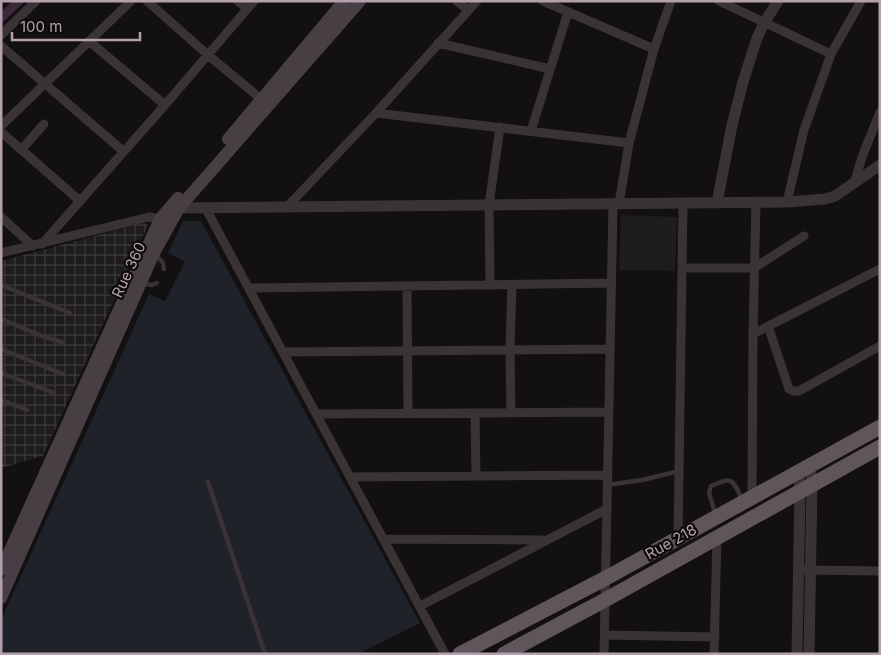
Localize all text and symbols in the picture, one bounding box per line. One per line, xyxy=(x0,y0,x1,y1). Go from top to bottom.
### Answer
scale bar xyxy=(12,10,140,42)
text: 100 m xyxy=(20,17,62,36)
street label: Rue 360 xyxy=(107,239,150,301)
street label: Rue 218 xyxy=(642,520,700,563)

